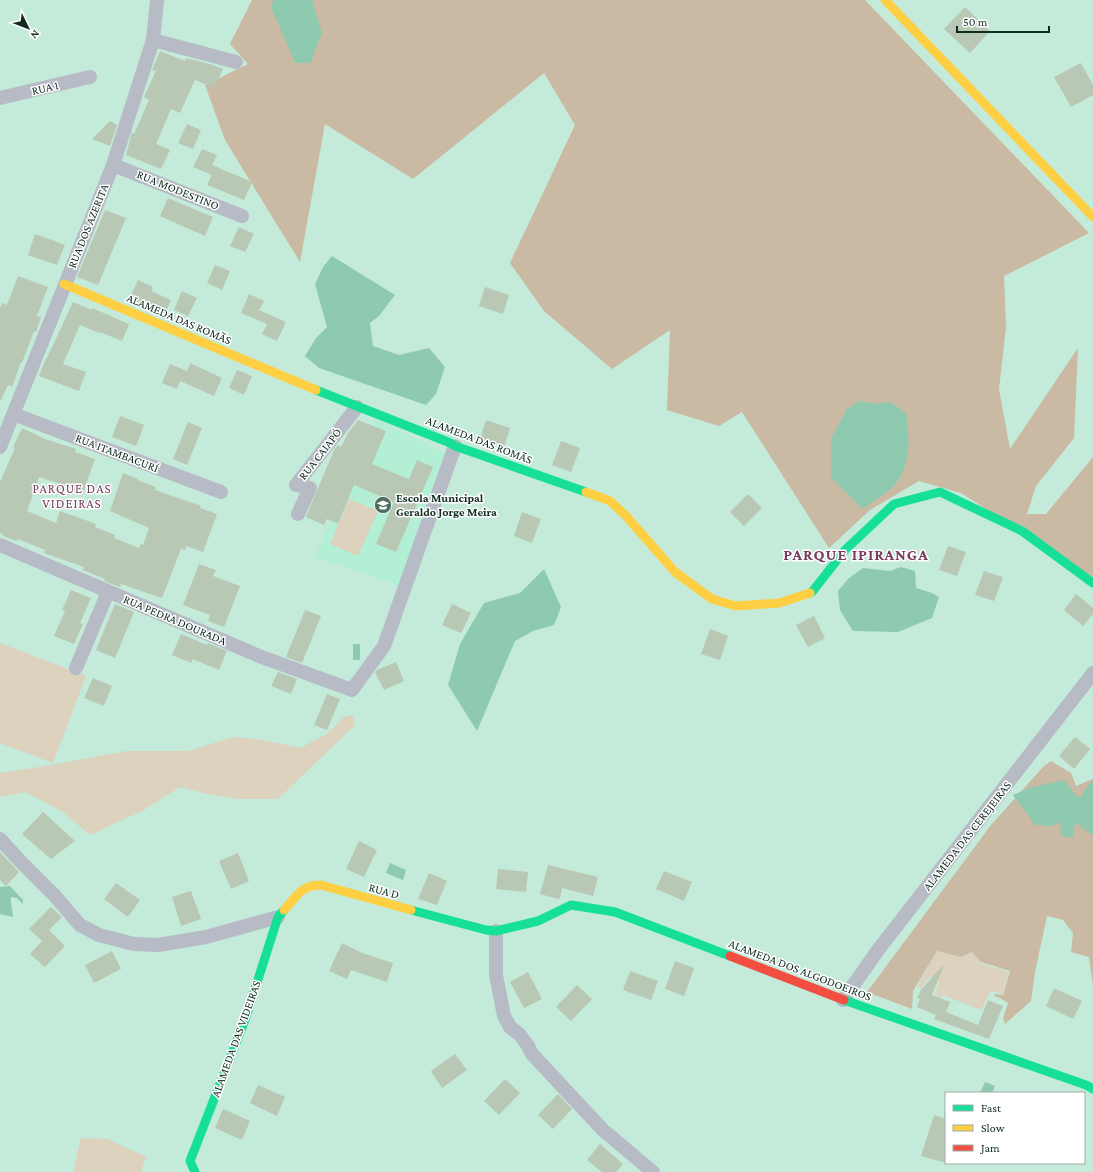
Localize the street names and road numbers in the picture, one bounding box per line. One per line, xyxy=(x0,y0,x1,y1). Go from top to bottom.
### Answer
street label: RUA 1 xyxy=(30,78,60,98)
street label: RUA MODESTINO xyxy=(135,167,221,213)
street label: RUA DOS AZERITA xyxy=(65,182,111,270)
street label: ALAMEDA DAS ROMÃS xyxy=(124,291,234,348)
street label: ALAMEDA DAS ROMÃS xyxy=(424,413,534,467)
street label: RUA CAIAPÓ xyxy=(296,425,344,483)
street label: RUA ITAMBACURÍ xyxy=(73,431,161,475)
street label: RUA PEDRA DOURADA xyxy=(121,592,229,648)
street label: ALAMEDA DAS CEREJEIRAS xyxy=(920,778,1014,893)
street label: RUA D xyxy=(367,880,401,902)
street label: ALAMEDA DOS ALGODOEIROS xyxy=(727,936,874,1004)
street label: ALAMEDA DAS VIDEIRAS xyxy=(208,978,264,1099)

